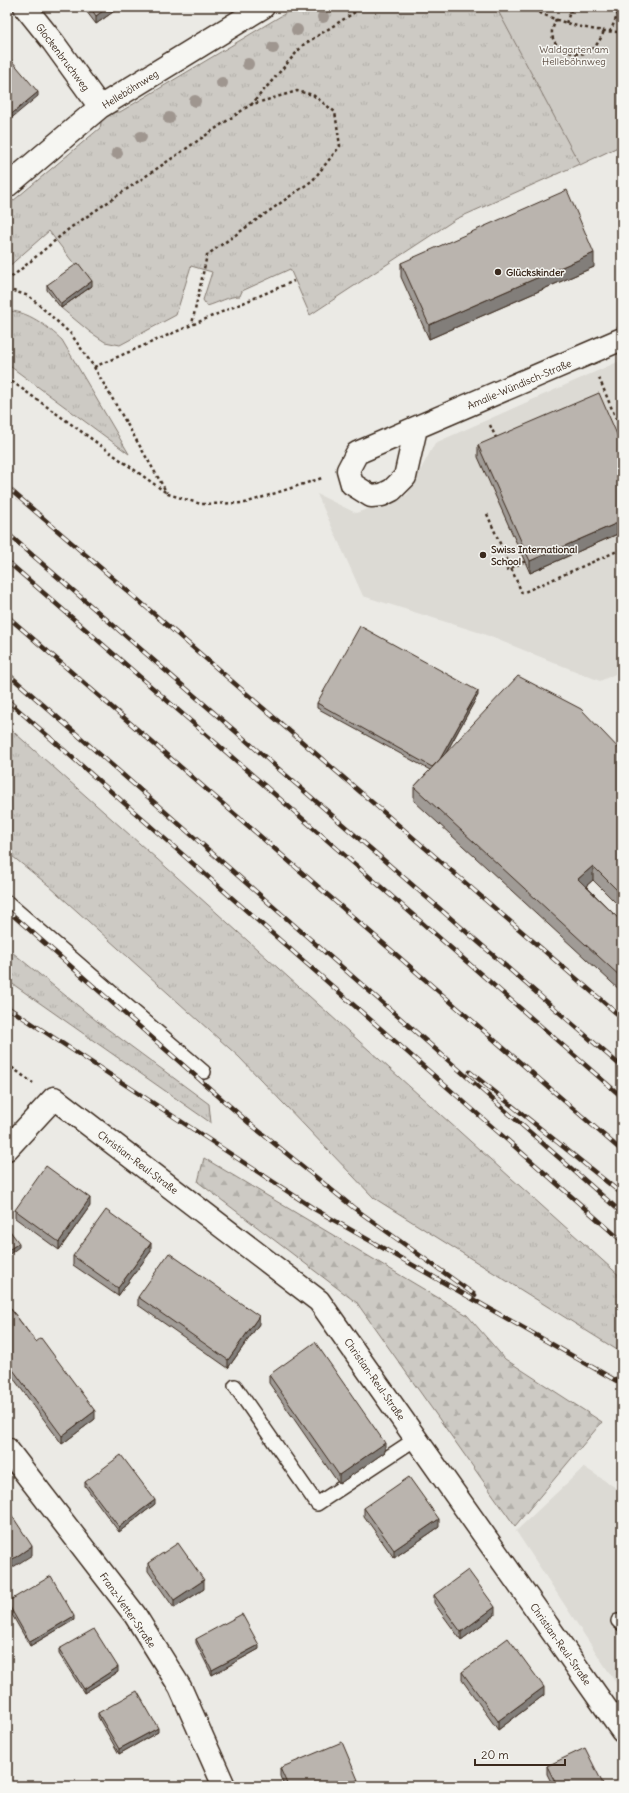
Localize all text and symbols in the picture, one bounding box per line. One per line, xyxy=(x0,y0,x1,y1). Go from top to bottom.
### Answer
street label: Glockenbruchweg xyxy=(33,21,92,94)
park label: Waldgarten am Helleböhnweg xyxy=(539,43,609,68)
street label: Helleböhnweg xyxy=(100,67,161,112)
place label: Glückskinder xyxy=(506,266,565,279)
marker: Glückskinder xyxy=(493,267,503,277)
street label: Amalie-Wündisch-Straße xyxy=(465,357,573,412)
place label: Swiss International School xyxy=(491,543,577,568)
marker: Swiss International School xyxy=(478,550,488,560)
street label: Christian-Reul-Straße xyxy=(95,1128,181,1197)
street label: Christian-Reul-Straße xyxy=(341,1336,408,1423)
street label: Franz-Vetter-Straße xyxy=(97,1570,158,1651)
street label: Christian-Reul-Straße xyxy=(527,1601,594,1688)
scale bar xyxy=(475,1741,565,1767)
text: 20 m xyxy=(481,1747,509,1762)

